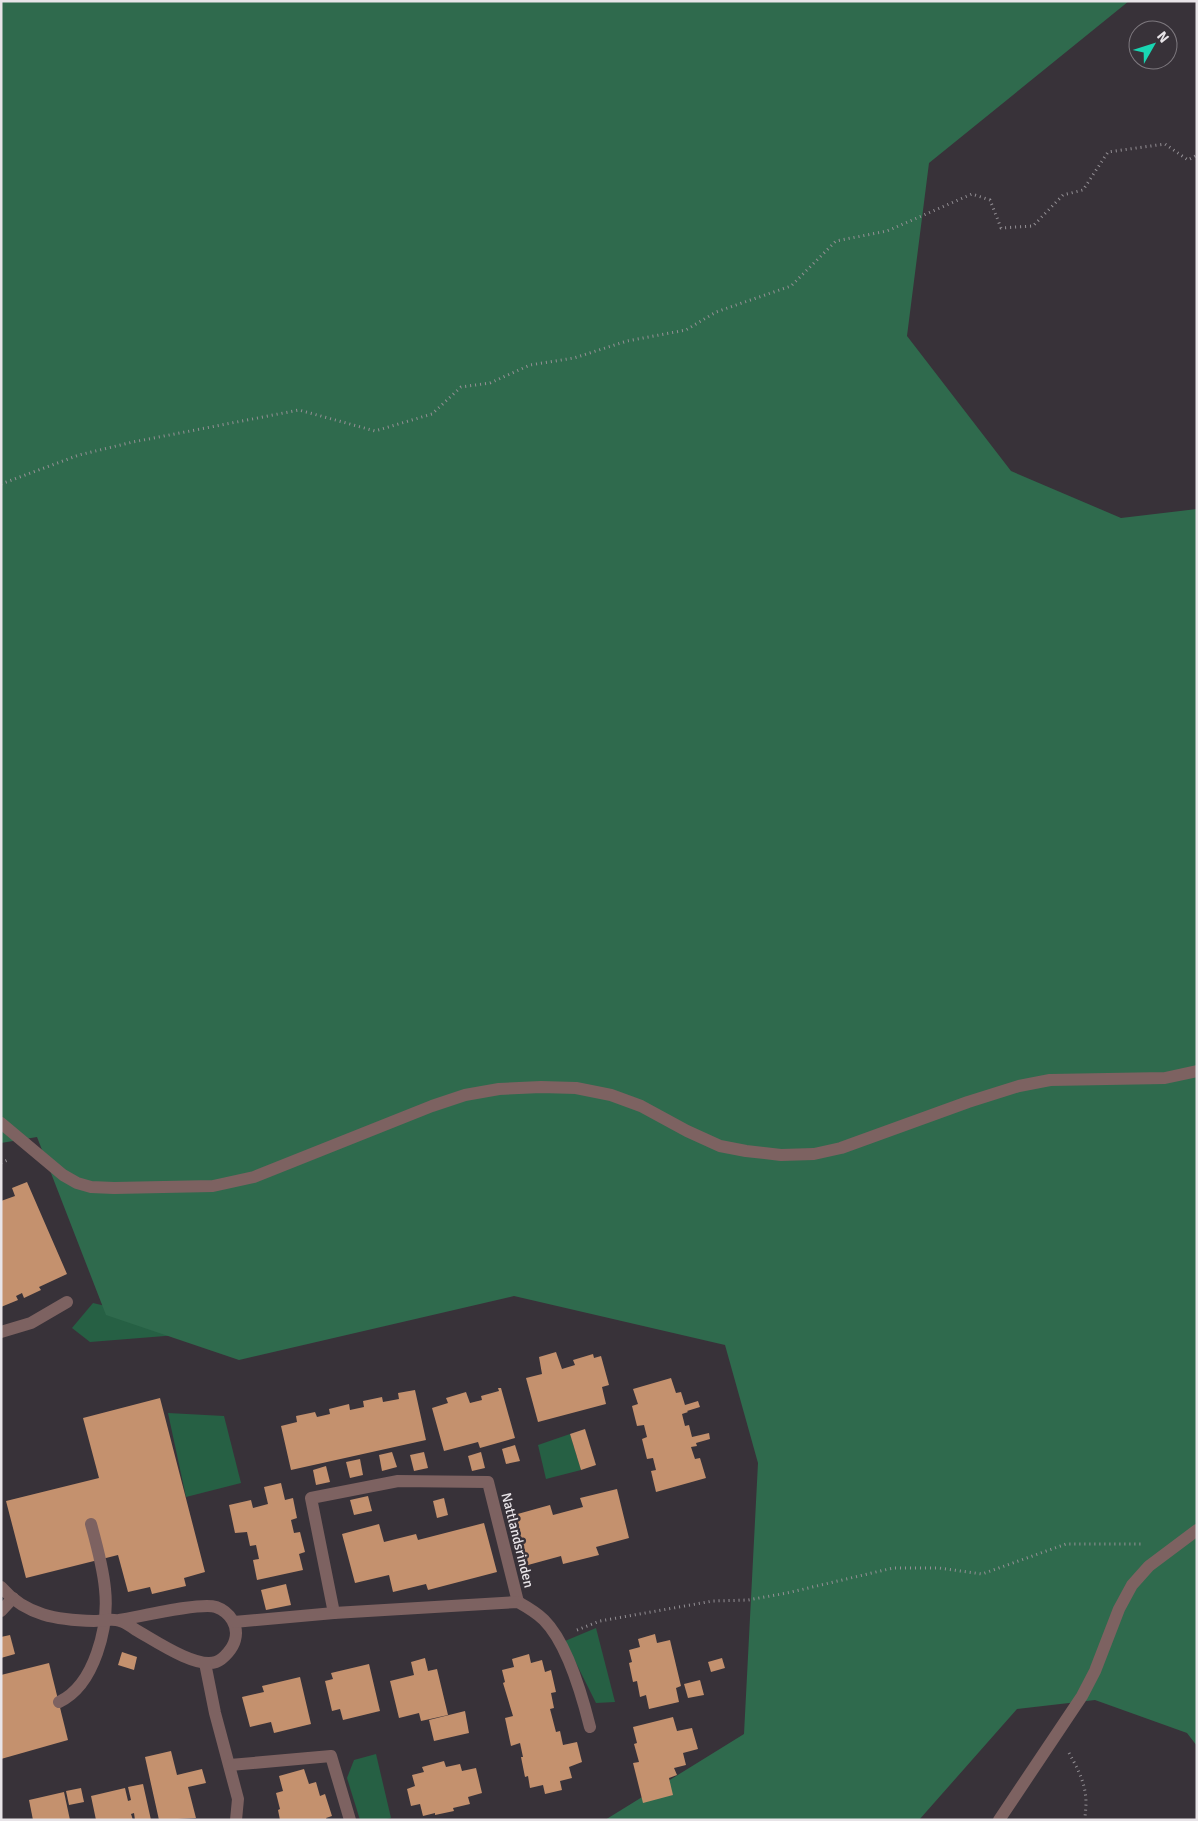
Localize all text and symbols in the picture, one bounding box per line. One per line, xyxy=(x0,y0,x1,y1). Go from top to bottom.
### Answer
north arrow xyxy=(1128,20,1178,70)
text: N xyxy=(1153,28,1172,46)
street label: Nattlandsrinden xyxy=(497,1491,538,1590)

